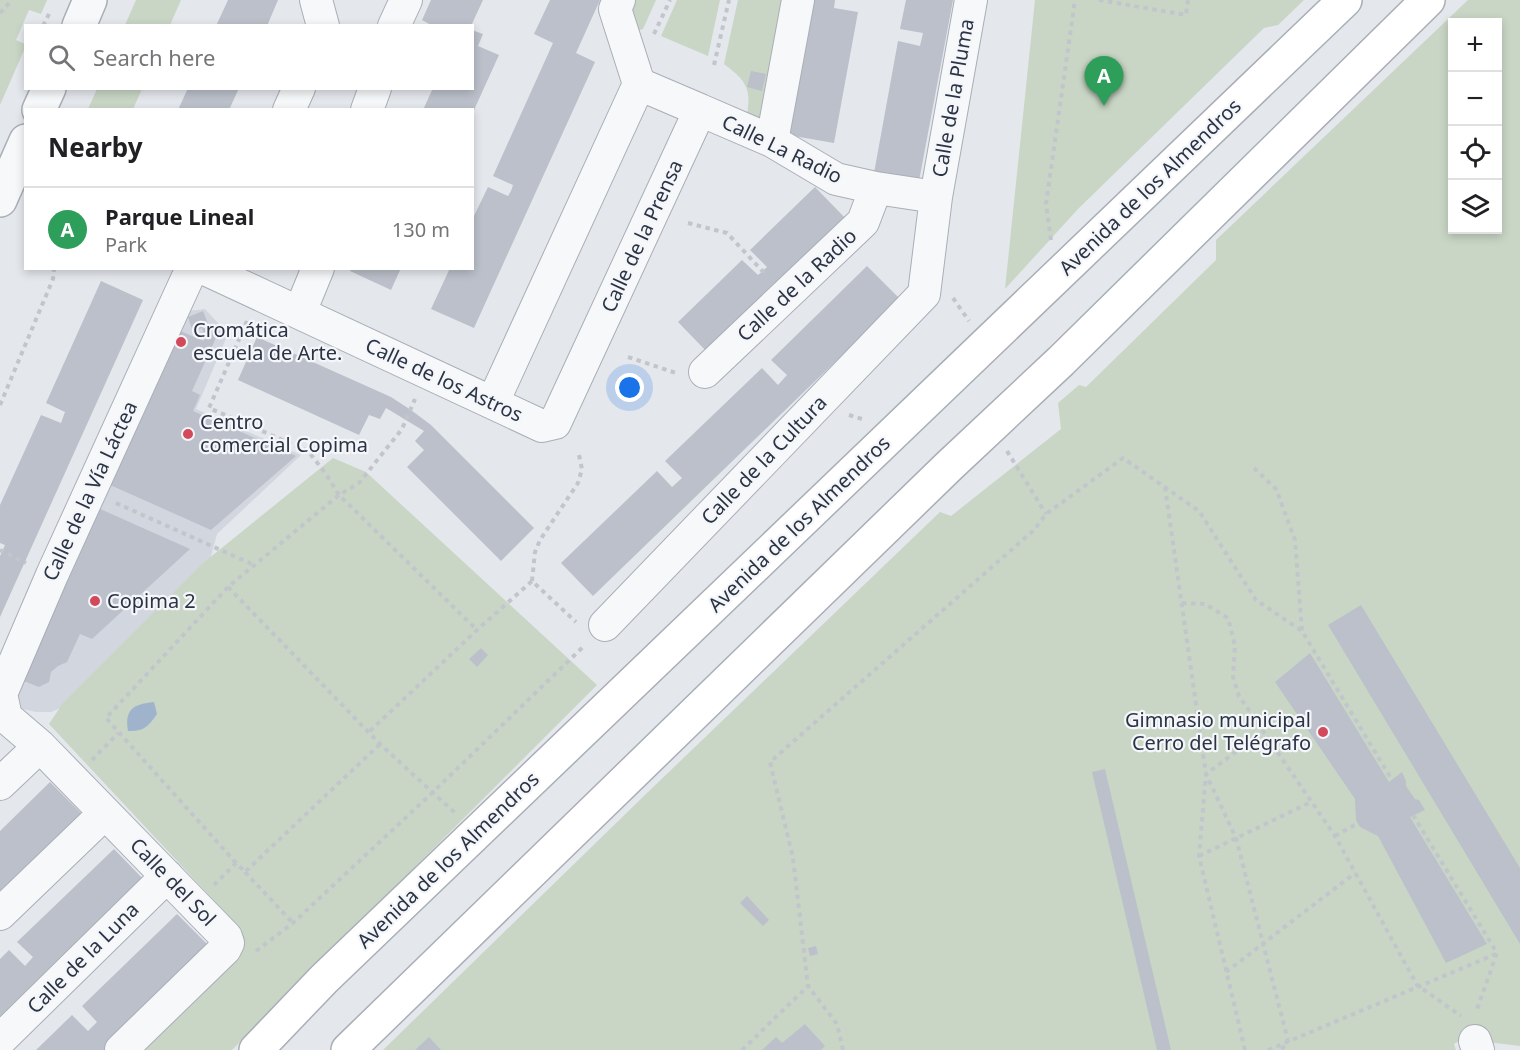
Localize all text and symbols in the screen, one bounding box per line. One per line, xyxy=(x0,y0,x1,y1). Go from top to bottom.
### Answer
street label: Calle de la Pluma xyxy=(925,17,980,179)
map controls xyxy=(1448,18,1502,234)
button: + xyxy=(1448,18,1502,72)
search box xyxy=(24,24,474,90)
icon: search xyxy=(45,41,78,74)
text: Search here xyxy=(93,42,215,72)
pin: A xyxy=(1084,57,1124,106)
button: − xyxy=(1448,72,1502,126)
street label: Avenida de los Almendros xyxy=(1053,92,1247,281)
street label: Calle La Radio xyxy=(718,108,847,189)
button: locate xyxy=(1448,126,1502,180)
text: Nearby xyxy=(48,129,143,165)
street label: Calle de la Prensa xyxy=(594,155,689,316)
button: layers xyxy=(1448,180,1502,234)
text: Parque Lineal xyxy=(105,201,254,231)
text: A xyxy=(61,216,74,243)
text: 130 m xyxy=(392,216,450,243)
street label: Calle de la Radio xyxy=(731,222,862,347)
text: Park xyxy=(105,231,147,258)
place label: Cromática escuela de Arte. xyxy=(193,316,342,366)
street label: Calle de los Astros xyxy=(361,331,527,428)
marker: Cromática escuela de Arte. xyxy=(174,335,188,349)
your location xyxy=(615,373,644,402)
street label: Calle de la Cultura xyxy=(695,389,832,530)
street label: Calle de la Vía Láctea xyxy=(36,396,143,585)
place label: Centro comercial Copima xyxy=(200,408,368,458)
marker: Centro comercial Copima xyxy=(181,427,195,441)
street label: Avenida de los Almendros xyxy=(702,429,896,618)
place label: Copima 2 xyxy=(107,587,196,614)
marker: Copima 2 xyxy=(88,594,102,608)
place label: Gimnasio municipal Cerro del Telégrafo xyxy=(1125,706,1311,756)
marker: Gimnasio municipal Cerro del Telégrafo xyxy=(1316,725,1330,739)
street label: Avenida de los Almendros xyxy=(351,765,545,954)
street label: Calle del Sol xyxy=(124,832,222,932)
street label: Calle de la Luna xyxy=(21,896,144,1019)

